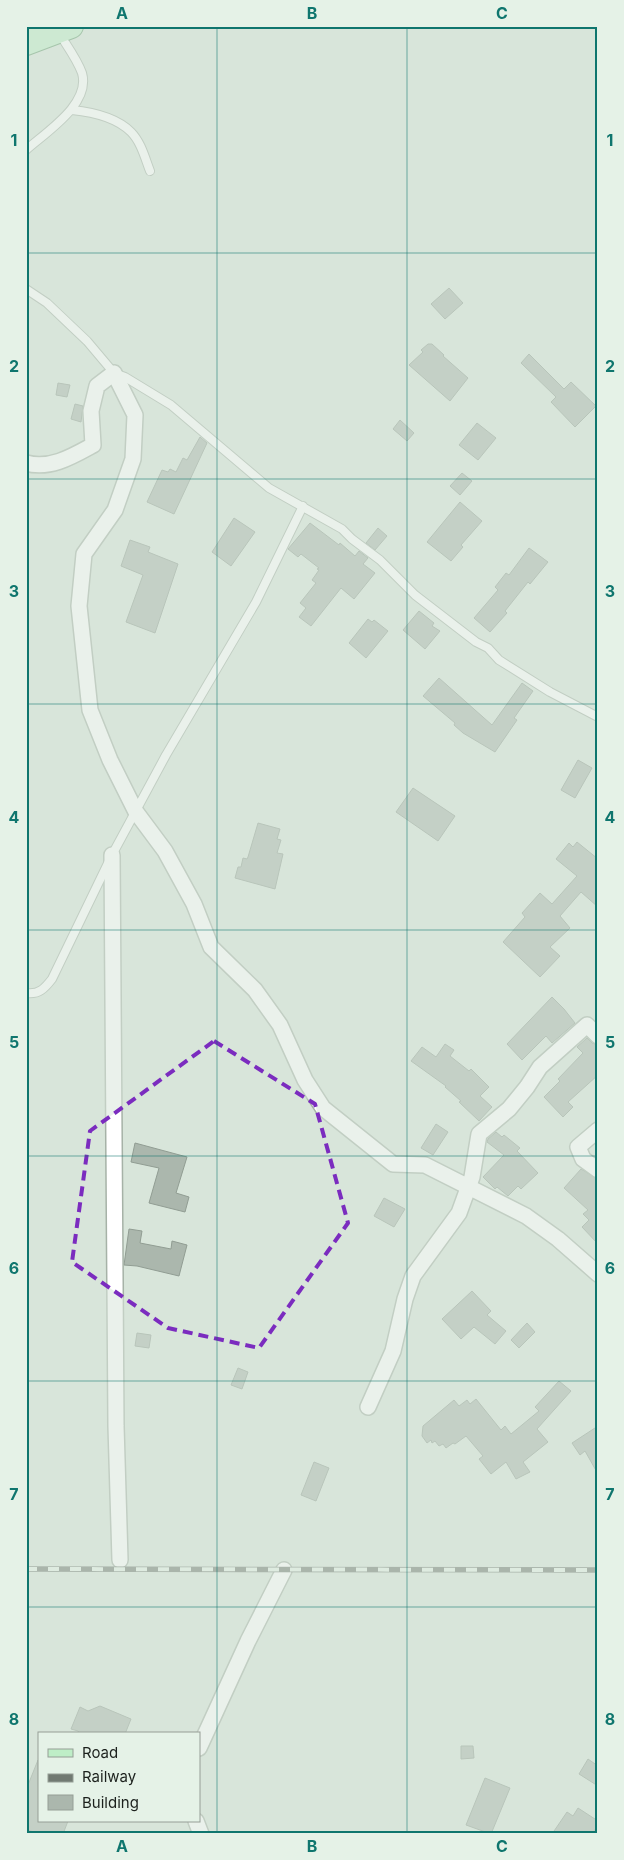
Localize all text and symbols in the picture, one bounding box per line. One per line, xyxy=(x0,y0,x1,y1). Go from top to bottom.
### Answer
text: A xyxy=(116,3,128,23)
text: B xyxy=(307,3,317,23)
text: C xyxy=(496,3,508,23)
text: 1 xyxy=(11,130,17,150)
text: 1 xyxy=(607,130,613,150)
text: 2 xyxy=(9,356,19,376)
text: 2 xyxy=(605,356,615,376)
text: 3 xyxy=(9,581,19,601)
text: 3 xyxy=(605,581,615,601)
text: 4 xyxy=(9,807,20,827)
text: 4 xyxy=(605,807,616,827)
text: 5 xyxy=(9,1032,19,1052)
text: 5 xyxy=(605,1032,615,1052)
text: 6 xyxy=(9,1258,19,1278)
text: 6 xyxy=(605,1258,615,1278)
text: 7 xyxy=(9,1484,19,1504)
text: 7 xyxy=(605,1484,615,1504)
text: 8 xyxy=(9,1709,19,1729)
text: 8 xyxy=(605,1709,615,1729)
legend xyxy=(38,1732,200,1822)
text: Road xyxy=(82,1743,118,1762)
text: Railway xyxy=(82,1767,137,1786)
text: Building xyxy=(82,1793,139,1812)
text: A xyxy=(116,1836,128,1856)
text: B xyxy=(307,1836,317,1856)
text: C xyxy=(496,1836,508,1856)

